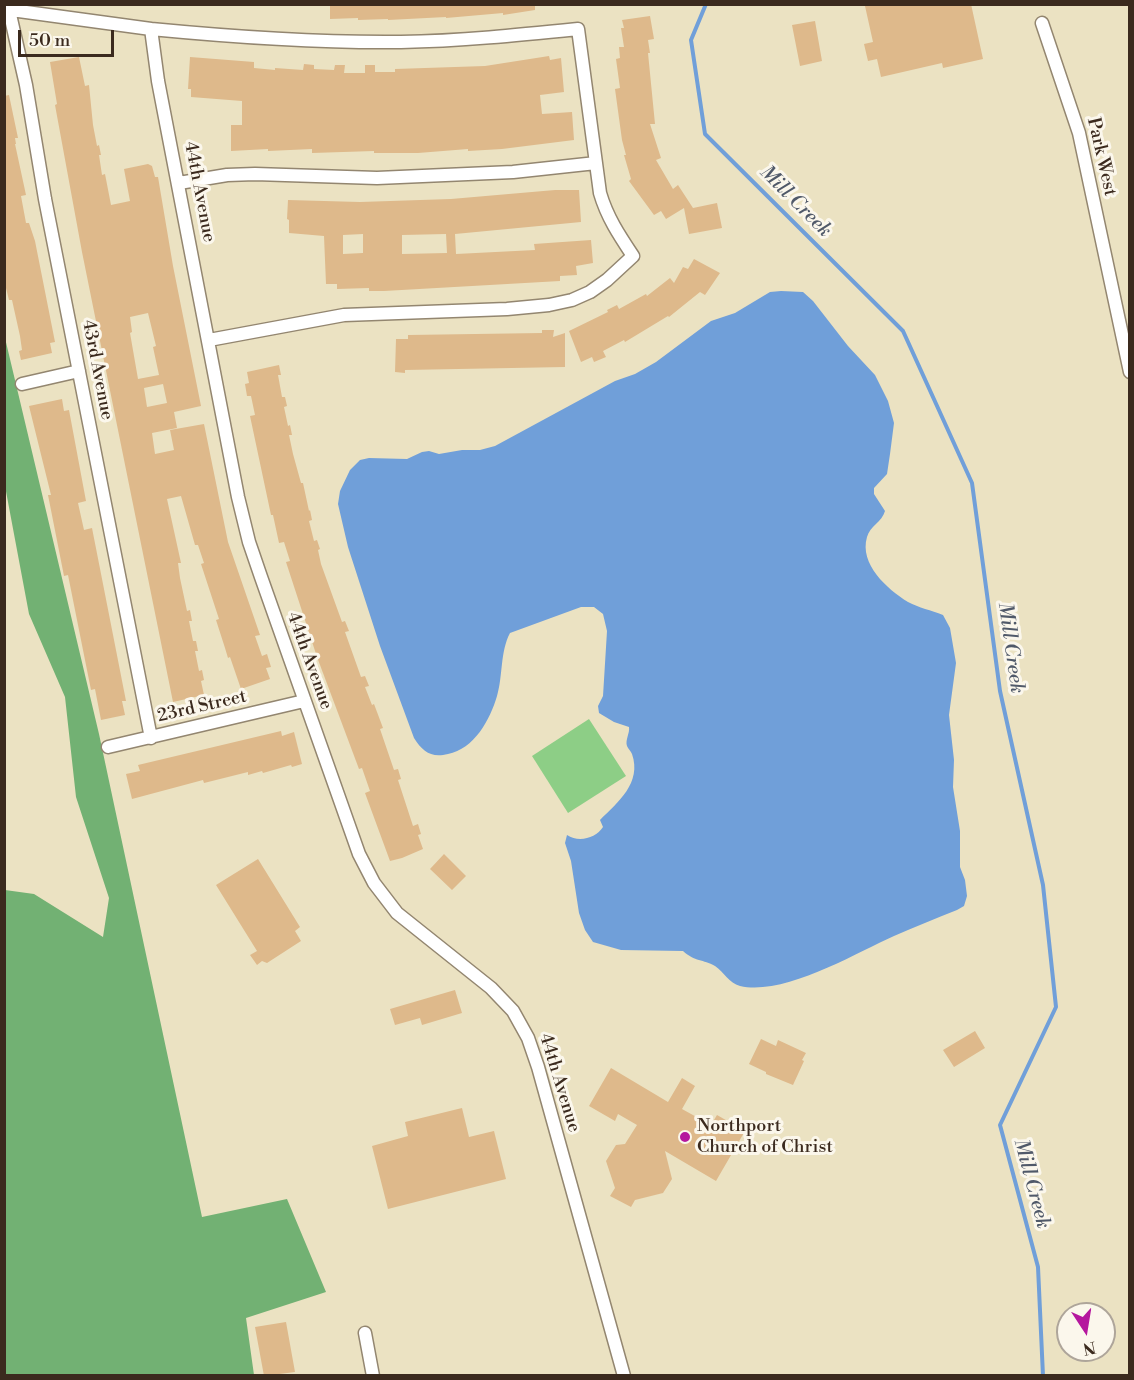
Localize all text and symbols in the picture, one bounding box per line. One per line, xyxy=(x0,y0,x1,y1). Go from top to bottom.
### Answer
scale bar xyxy=(21,18,117,56)
text: 50 m xyxy=(29,29,70,52)
street label: Park West xyxy=(1081,116,1121,198)
street label: 44th Avenue xyxy=(179,140,219,244)
water label: Mill Creek xyxy=(754,161,836,243)
street label: 43rd Avenue xyxy=(77,318,117,422)
water label: Mill Creek xyxy=(992,601,1028,695)
street label: 44th Avenue xyxy=(281,609,337,713)
street label: 23rd Street xyxy=(155,686,249,728)
street label: 44th Avenue xyxy=(534,1031,584,1135)
place label: Northport Church of Christ xyxy=(697,1116,833,1158)
marker: Northport Church of Christ xyxy=(678,1130,692,1144)
water label: Mill Creek xyxy=(1008,1137,1054,1231)
north arrow xyxy=(1056,1302,1116,1362)
text: N xyxy=(1081,1337,1098,1359)

